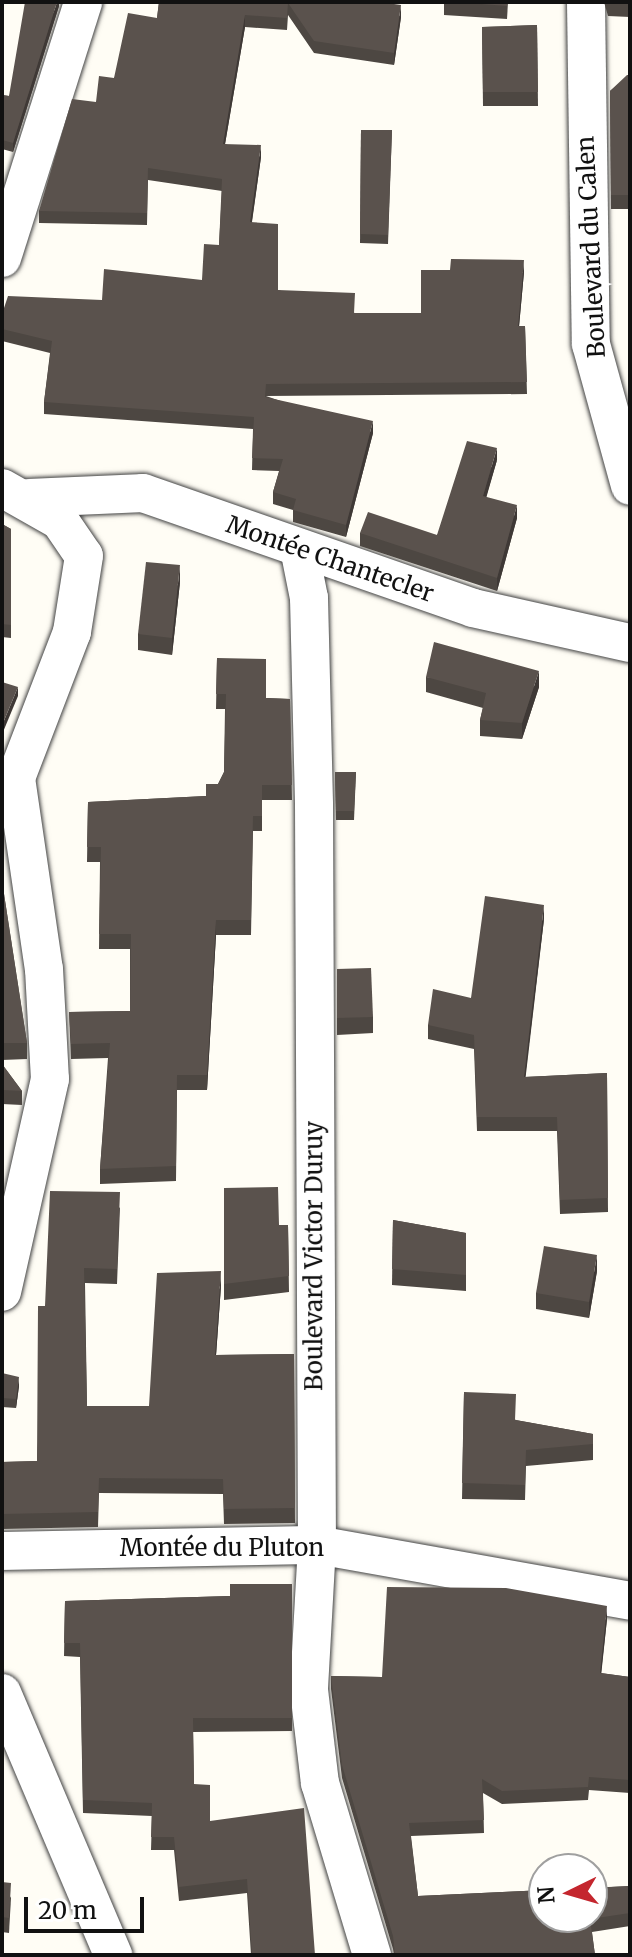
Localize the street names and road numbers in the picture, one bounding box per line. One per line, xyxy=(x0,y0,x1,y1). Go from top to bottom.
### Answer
street label: Boulevard du Calen xyxy=(571,135,611,359)
street label: Montée Chantecler xyxy=(222,510,438,608)
street label: Boulevard Victor Duruy xyxy=(300,1121,328,1391)
street label: Montée du Pluton xyxy=(120,1534,324,1562)

